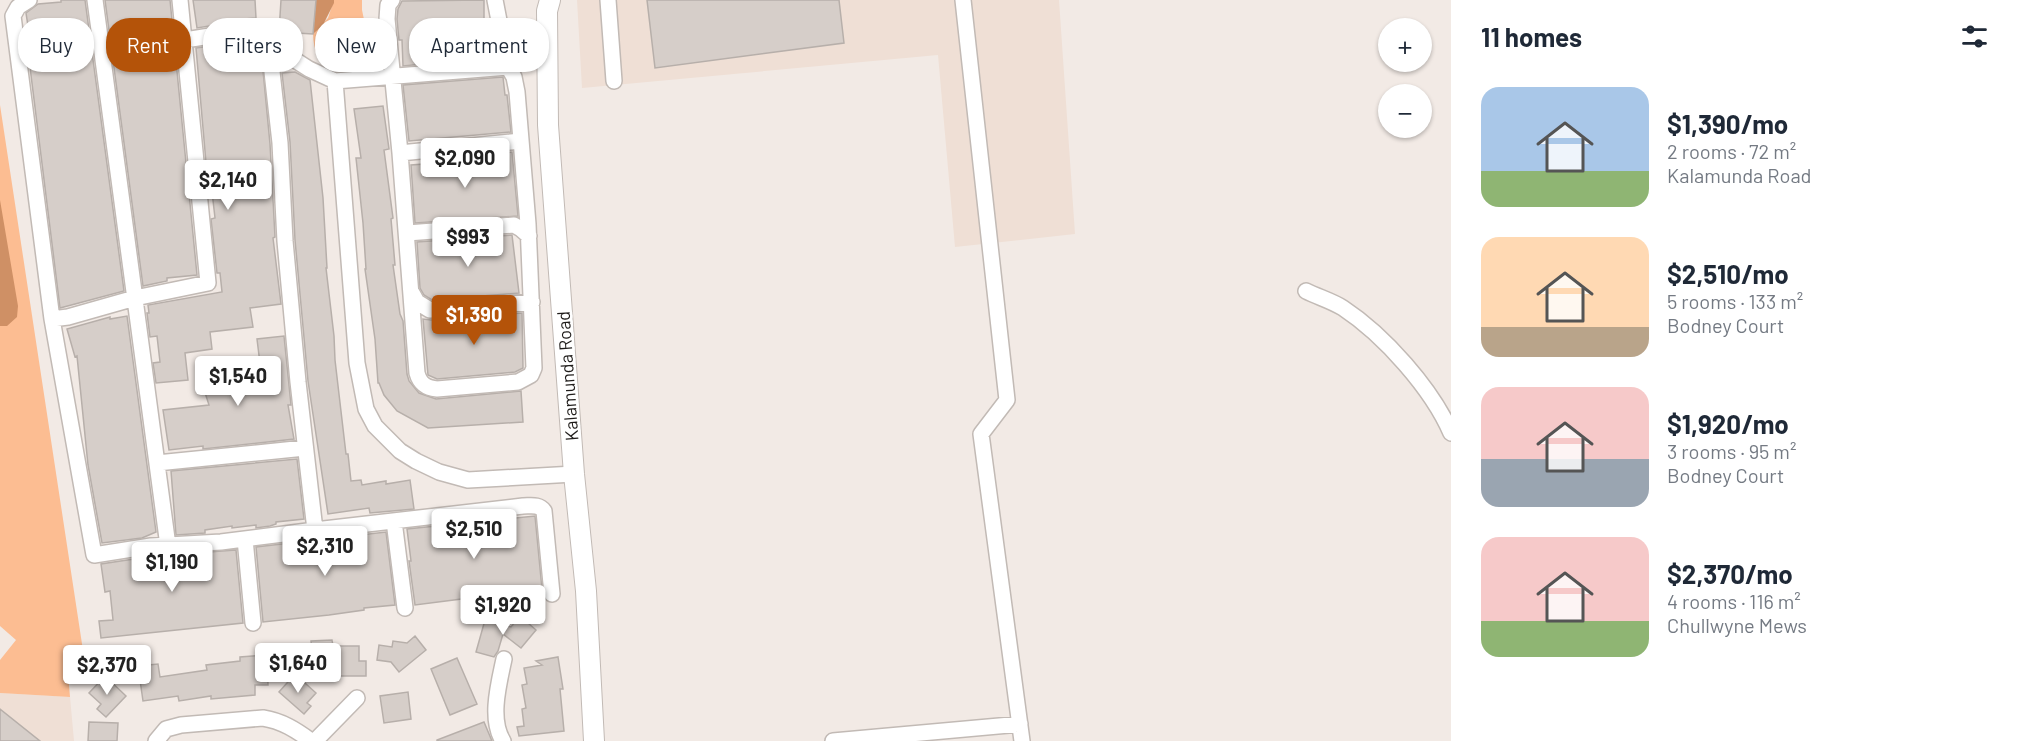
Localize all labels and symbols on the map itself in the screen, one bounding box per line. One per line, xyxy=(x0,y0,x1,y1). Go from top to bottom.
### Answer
pin: $2,090 xyxy=(416,138,514,189)
pin: $2,140 xyxy=(179,160,277,211)
pin: $993 xyxy=(432,217,504,268)
pin: $1,390 xyxy=(425,295,523,346)
street label: Kalamunda Road xyxy=(551,310,583,442)
pin: $1,540 xyxy=(189,356,287,407)
pin: $2,510 xyxy=(425,509,523,560)
pin: $2,310 xyxy=(276,526,374,577)
pin: $1,190 xyxy=(123,542,221,593)
pin: $1,920 xyxy=(454,585,552,636)
pin: $1,640 xyxy=(249,643,347,694)
pin: $2,370 xyxy=(58,645,156,696)

